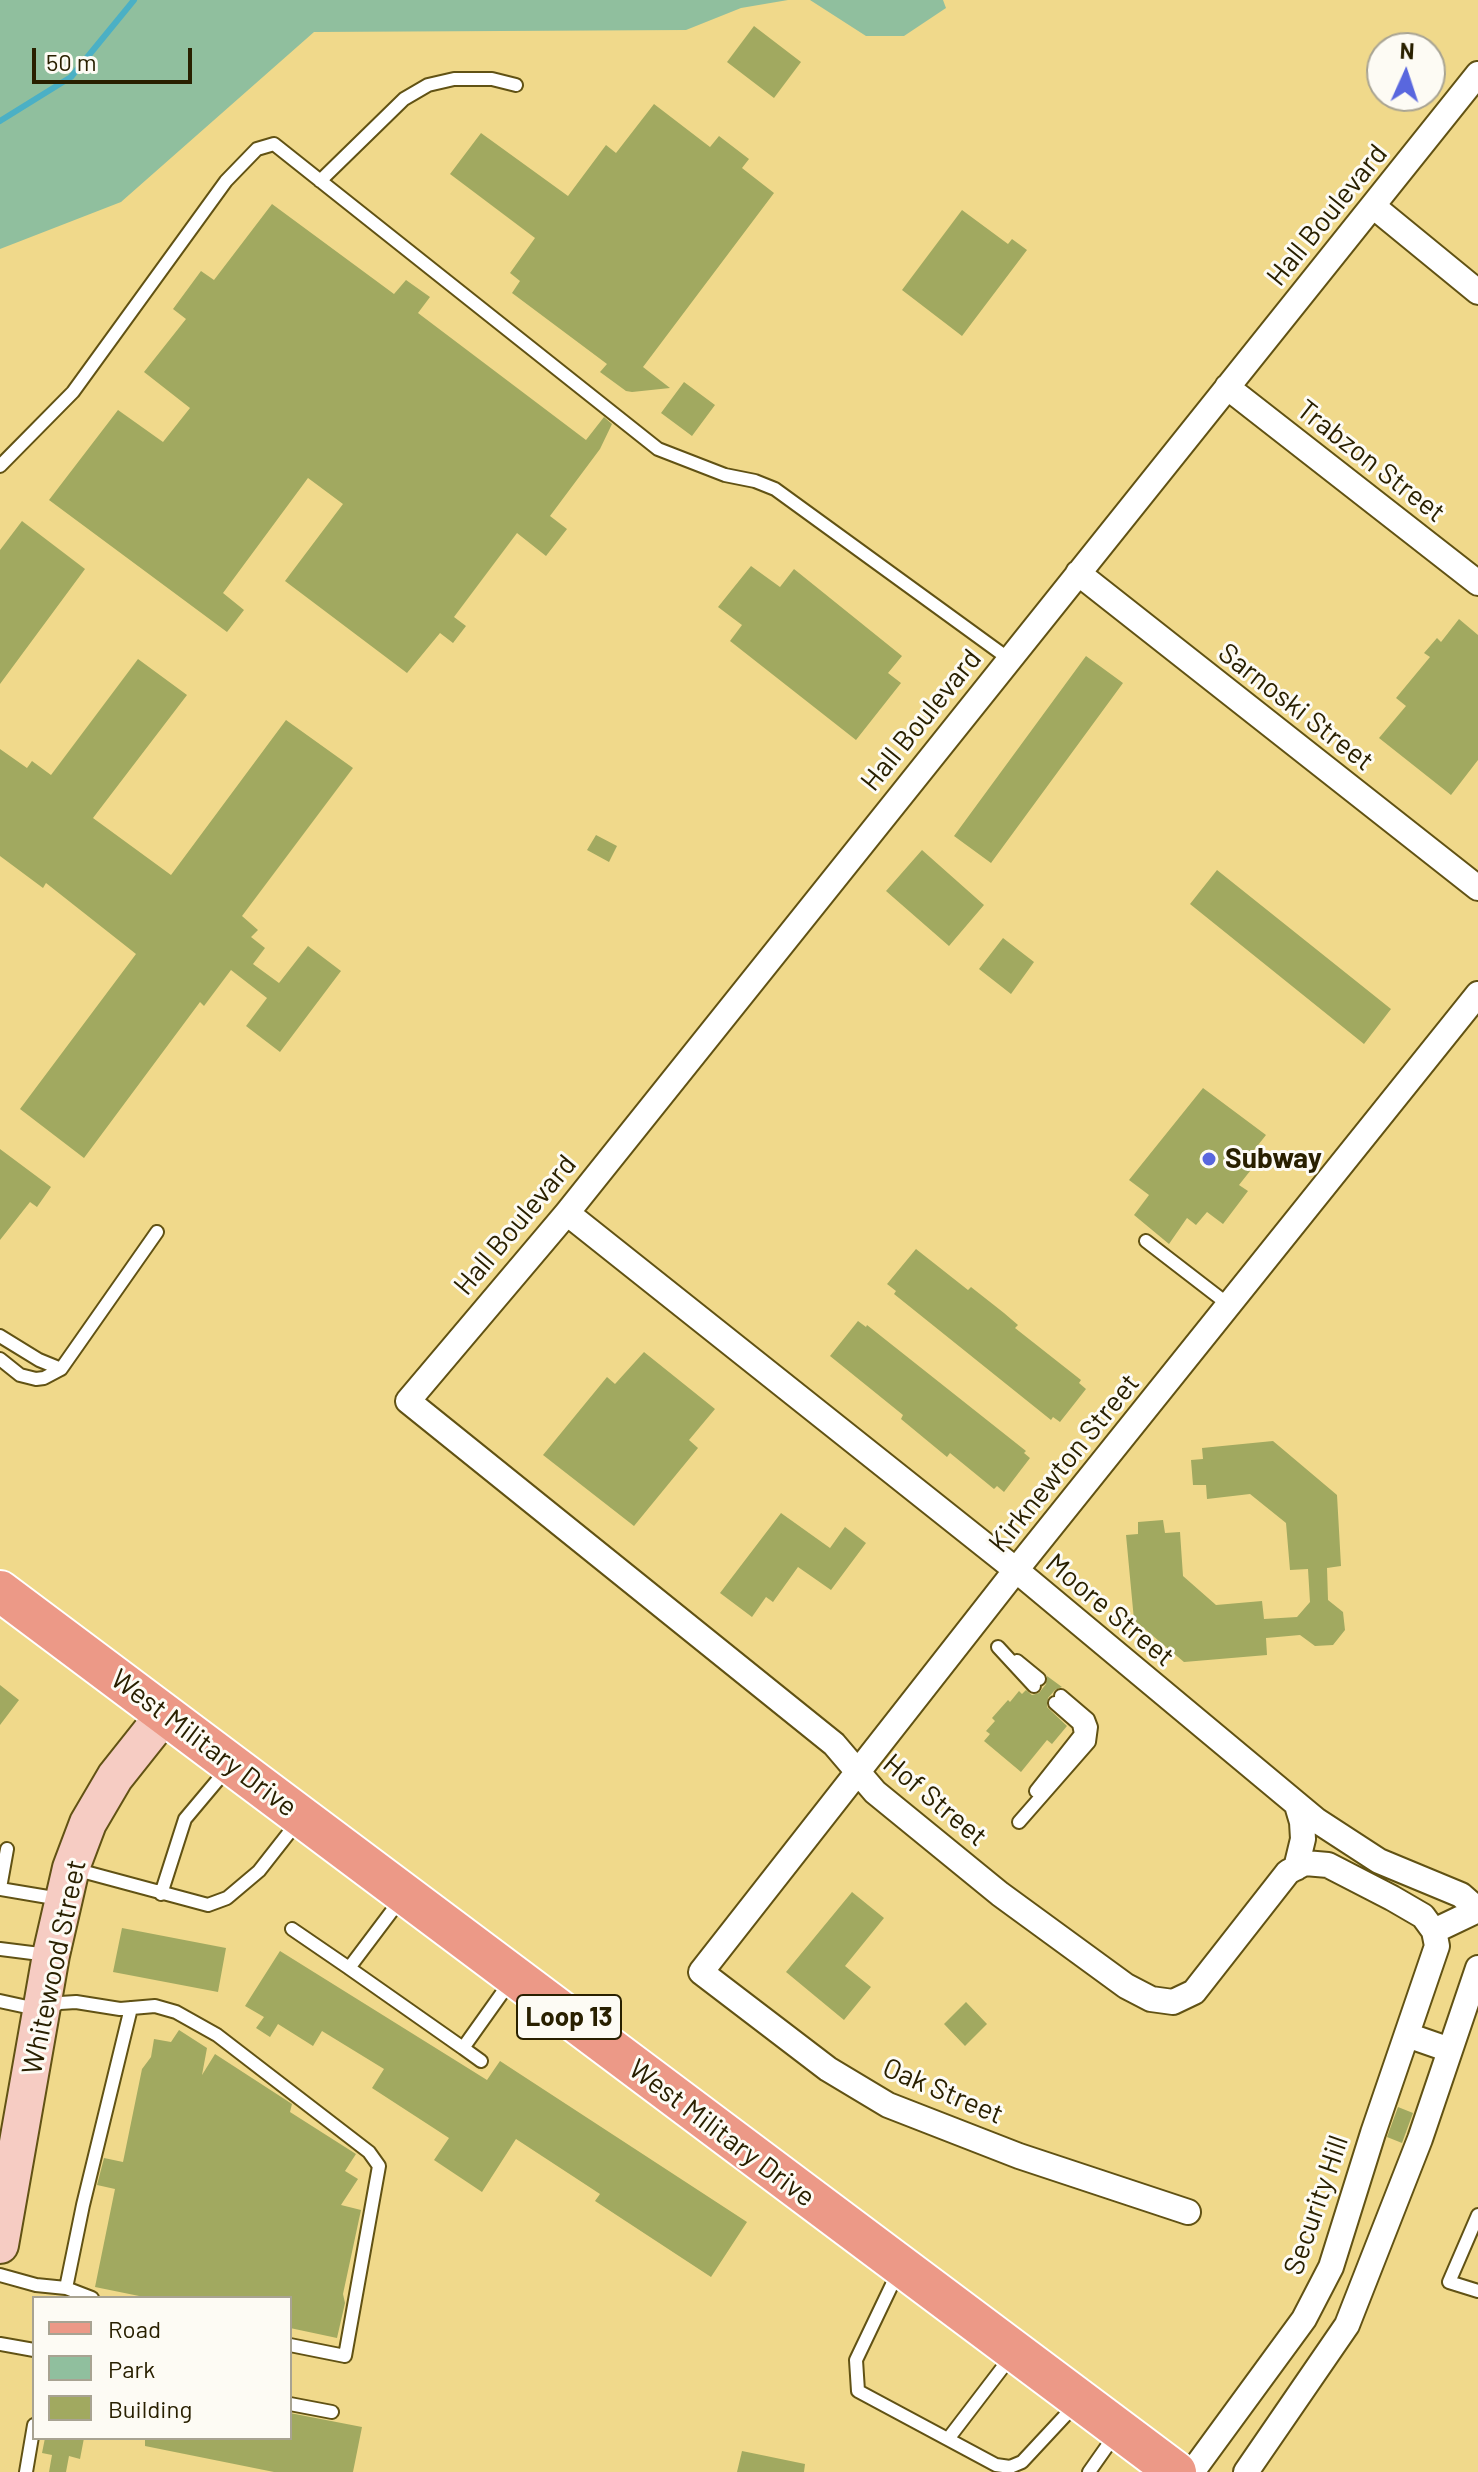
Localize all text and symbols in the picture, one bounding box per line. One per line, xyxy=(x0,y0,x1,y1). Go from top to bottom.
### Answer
scale bar xyxy=(36,32,196,82)
north arrow xyxy=(1366,32,1446,112)
text: N xyxy=(1399,37,1415,63)
text: 50 m xyxy=(46,47,97,76)
street label: Hall Boulevard xyxy=(1260,137,1394,293)
street label: Trabzon Street xyxy=(1290,393,1452,529)
street label: Sarnoski Street xyxy=(1212,636,1380,778)
street label: Hall Boulevard xyxy=(854,642,988,798)
place label: Subway xyxy=(1225,1142,1322,1176)
street label: Hall Boulevard xyxy=(447,1148,583,1302)
marker: Subway xyxy=(1200,1150,1218,1168)
street label: Kirknewton Street xyxy=(982,1367,1146,1559)
street label: Moore Street xyxy=(1039,1546,1181,1674)
street label: West Military Drive xyxy=(104,1662,304,1824)
street label: Hof Street xyxy=(876,1747,994,1853)
street label: Whitewood Street xyxy=(15,1857,93,2077)
road number: Loop 13 xyxy=(517,1995,621,2039)
street label: Oak Street xyxy=(878,2051,1008,2131)
street label: West Military Drive xyxy=(622,2052,822,2214)
street label: Security Hill xyxy=(1276,2131,1356,2279)
legend xyxy=(32,2296,292,2440)
text: Road xyxy=(108,2314,161,2343)
text: Park xyxy=(108,2354,155,2383)
text: Building xyxy=(108,2394,192,2423)

